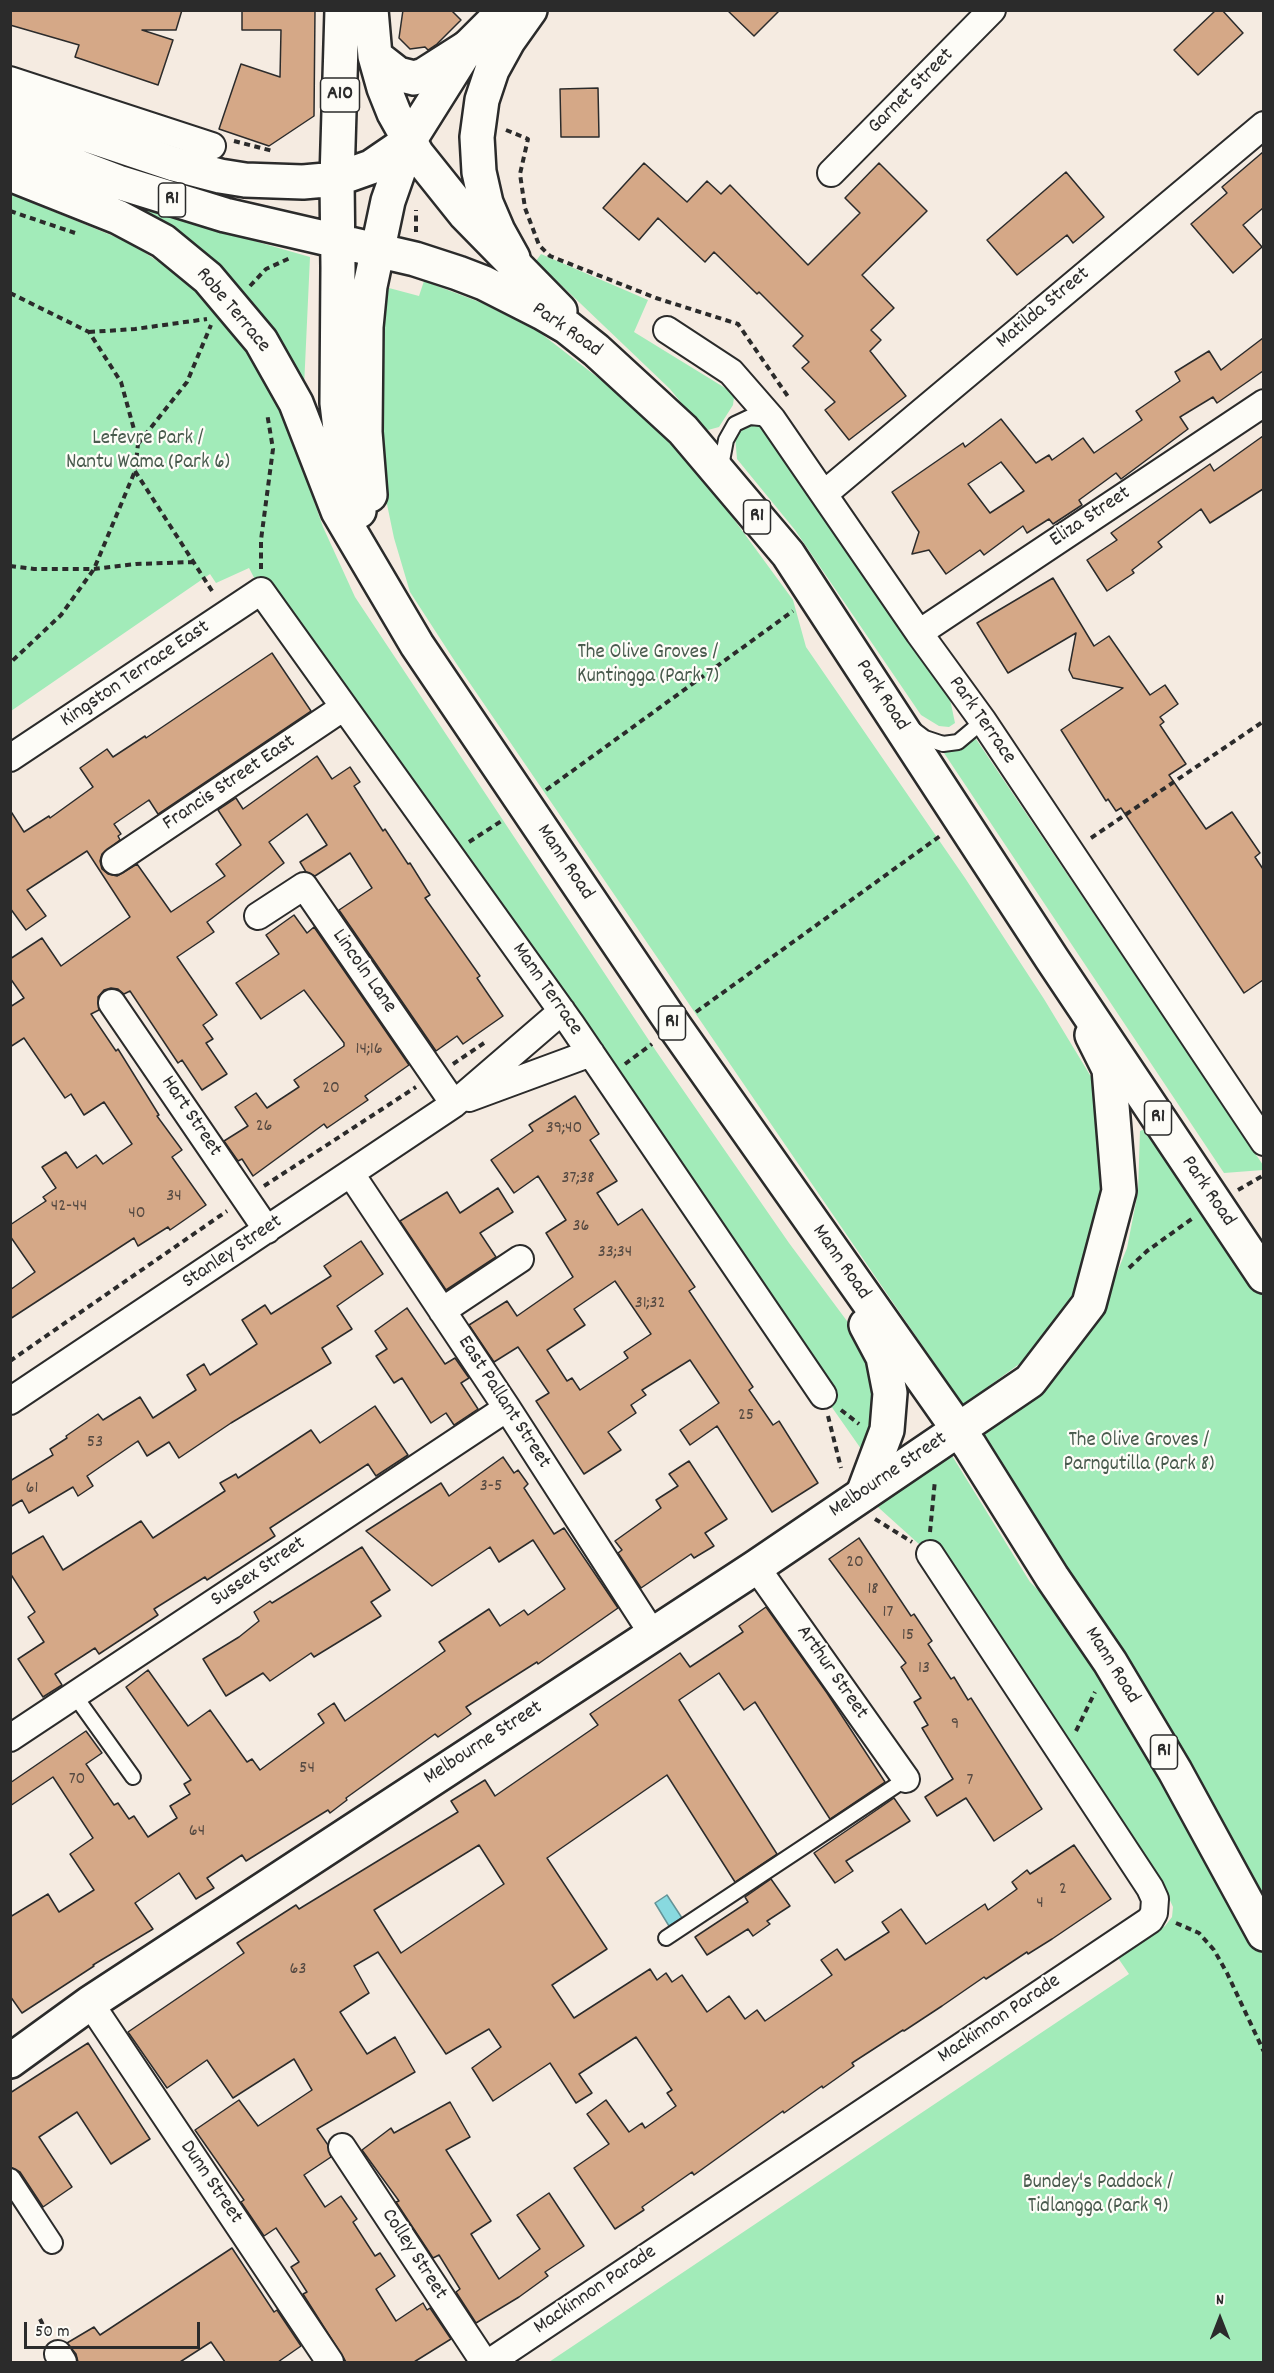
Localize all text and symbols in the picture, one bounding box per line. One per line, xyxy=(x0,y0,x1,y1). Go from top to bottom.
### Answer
street label: Garnet Street xyxy=(864,44,960,140)
road number: A10 xyxy=(320,78,360,112)
road number: R1 xyxy=(158,183,186,217)
street label: Robe Terrace xyxy=(189,263,275,359)
street label: Matilda Street xyxy=(992,263,1096,355)
street label: Park Road xyxy=(526,298,606,364)
park label: Lefevre Park / Nantu Wama (Park 6) xyxy=(66,427,230,477)
street label: Eliza Street xyxy=(1046,482,1136,554)
road number: R1 xyxy=(744,500,771,534)
street label: Kingston Terrace East xyxy=(57,616,215,734)
park label: The Olive Groves / Kuntingga (Park 7) xyxy=(577,641,719,691)
street label: Park Road xyxy=(849,656,913,736)
street label: Park Terrace xyxy=(942,672,1020,770)
street label: Francis Street East xyxy=(159,730,301,838)
street label: Mann Road xyxy=(530,820,598,906)
street label: Lincoln Lane xyxy=(325,925,401,1019)
street label: Mann Terrace xyxy=(505,939,587,1041)
road number: R1 xyxy=(658,1006,686,1040)
house number: 14;16 xyxy=(355,1040,383,1062)
street label: Hart Street xyxy=(154,1072,226,1162)
house number: 20 xyxy=(322,1079,340,1101)
road number: R1 xyxy=(1144,1101,1172,1135)
house number: 26 xyxy=(256,1117,272,1139)
house number: 39;40 xyxy=(546,1119,582,1141)
street label: Park Road xyxy=(1174,1152,1240,1232)
house number: 37;38 xyxy=(562,1169,594,1191)
house number: 34 xyxy=(166,1187,182,1209)
house number: 42-44 xyxy=(51,1197,87,1219)
house number: 40 xyxy=(128,1204,146,1226)
street label: Stanley Street xyxy=(178,1210,288,1296)
house number: 36 xyxy=(573,1217,589,1239)
street label: Mann Road xyxy=(805,1221,875,1305)
house number: 33;34 xyxy=(598,1243,632,1265)
house number: 31;32 xyxy=(635,1294,665,1316)
street label: East Pallant Street xyxy=(451,1332,555,1474)
house number: 25 xyxy=(738,1406,754,1428)
street label: Melbourne Street xyxy=(825,1427,953,1525)
park label: The Olive Groves / Parngutilla (Park 8) xyxy=(1064,1429,1214,1479)
house number: 53 xyxy=(87,1433,103,1455)
house number: 3-5 xyxy=(480,1477,502,1499)
house number: 61 xyxy=(26,1479,38,1501)
street label: Sussex Street xyxy=(207,1532,311,1614)
house number: 20 xyxy=(846,1553,864,1575)
house number: 18 xyxy=(867,1580,879,1602)
house number: 17 xyxy=(883,1603,893,1625)
street label: Arthur Street xyxy=(789,1621,873,1725)
street label: Mann Road xyxy=(1078,1623,1144,1709)
house number: 15 xyxy=(902,1626,914,1648)
house number: 13 xyxy=(918,1659,930,1681)
street label: Melbourne Street xyxy=(420,1696,548,1792)
house number: 9 xyxy=(951,1715,959,1737)
road number: R1 xyxy=(1150,1735,1178,1769)
house number: 54 xyxy=(299,1759,315,1781)
house number: 70 xyxy=(69,1770,85,1792)
house number: 7 xyxy=(967,1771,973,1793)
house number: 64 xyxy=(189,1822,205,1844)
house number: 2 xyxy=(1059,1880,1067,1902)
house number: 4 xyxy=(1036,1894,1044,1916)
house number: 63 xyxy=(290,1960,306,1982)
street label: Mackinnon Parade xyxy=(934,1970,1066,2070)
street label: Dunn Street xyxy=(173,2137,247,2229)
park label: Bundey's Paddock / Tidlangga (Park 9) xyxy=(1023,2171,1173,2221)
street label: Colley Street xyxy=(374,2205,452,2305)
street label: Mackinnon Parade xyxy=(530,2241,662,2341)
north arrow xyxy=(1190,2289,1250,2349)
text: N xyxy=(1216,2289,1224,2312)
scale bar xyxy=(27,2310,202,2348)
text: 50 m xyxy=(35,2320,70,2345)

